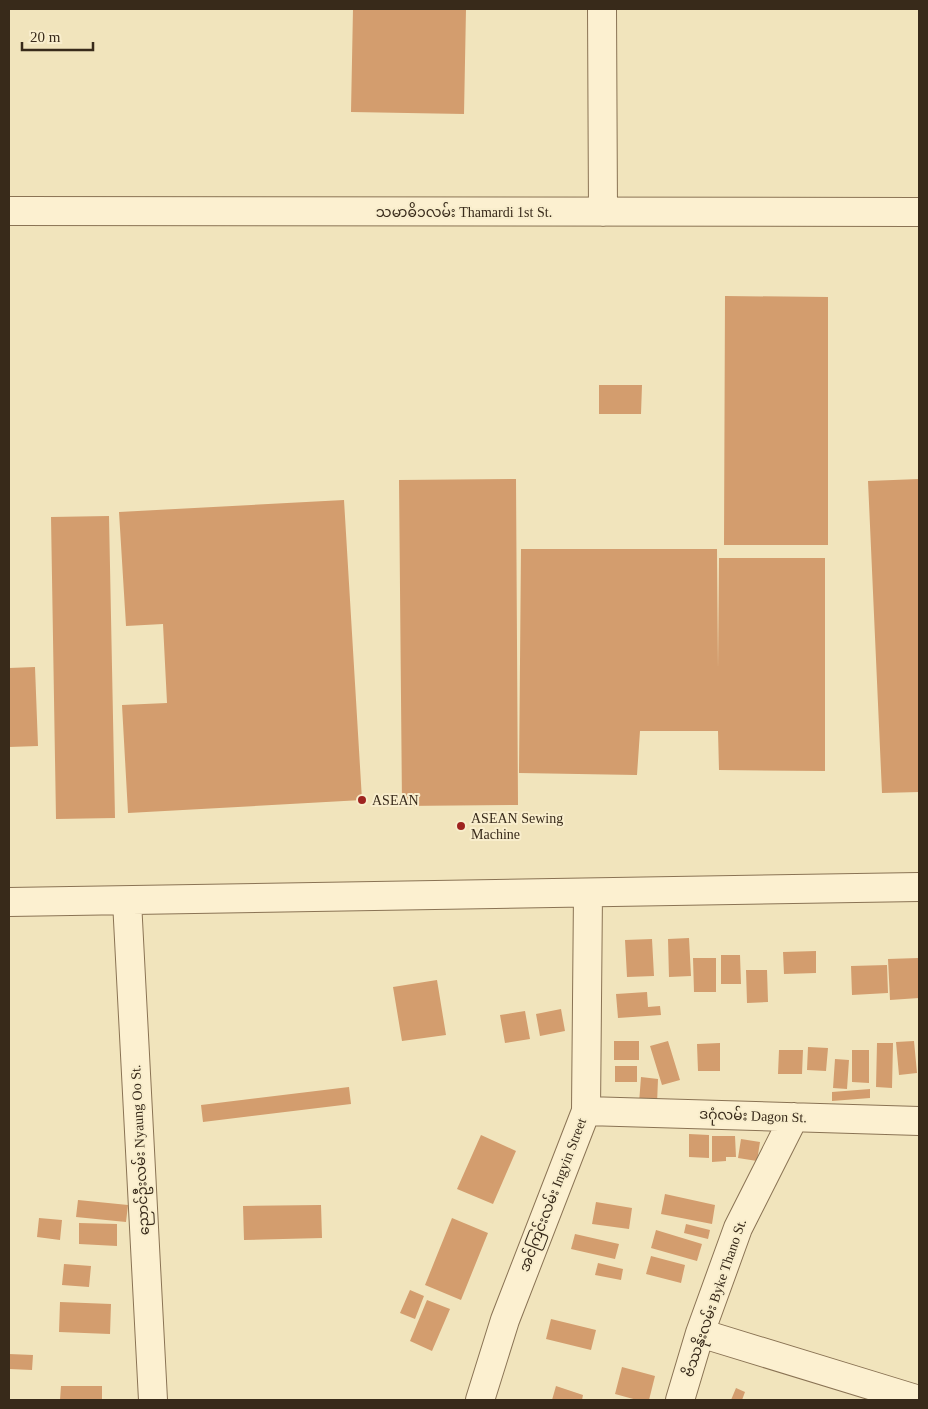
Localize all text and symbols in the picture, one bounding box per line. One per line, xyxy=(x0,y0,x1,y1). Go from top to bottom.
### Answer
scale bar xyxy=(22,20,94,52)
text: 20 m xyxy=(30,29,61,45)
street label: သမာဓိ၁လမ်း Thamardi 1st St. xyxy=(376,202,552,220)
place label: ASEAN xyxy=(372,793,419,808)
marker: ASEAN xyxy=(356,794,368,806)
place label: ASEAN Sewing Machine xyxy=(471,811,563,842)
marker: ASEAN Sewing Machine xyxy=(455,820,467,832)
street label: ညောင်ဦးလမ်း Nyaung Oo St. xyxy=(125,1064,156,1236)
street label: ဒဂုံလမ်း Dagon St. xyxy=(699,1104,807,1129)
street label: အင်ကြင်းလမ်း Ingyin Street xyxy=(514,1115,593,1275)
street label: ဗိဿနိုးလမ်း Byke Thano St. xyxy=(678,1216,753,1380)

